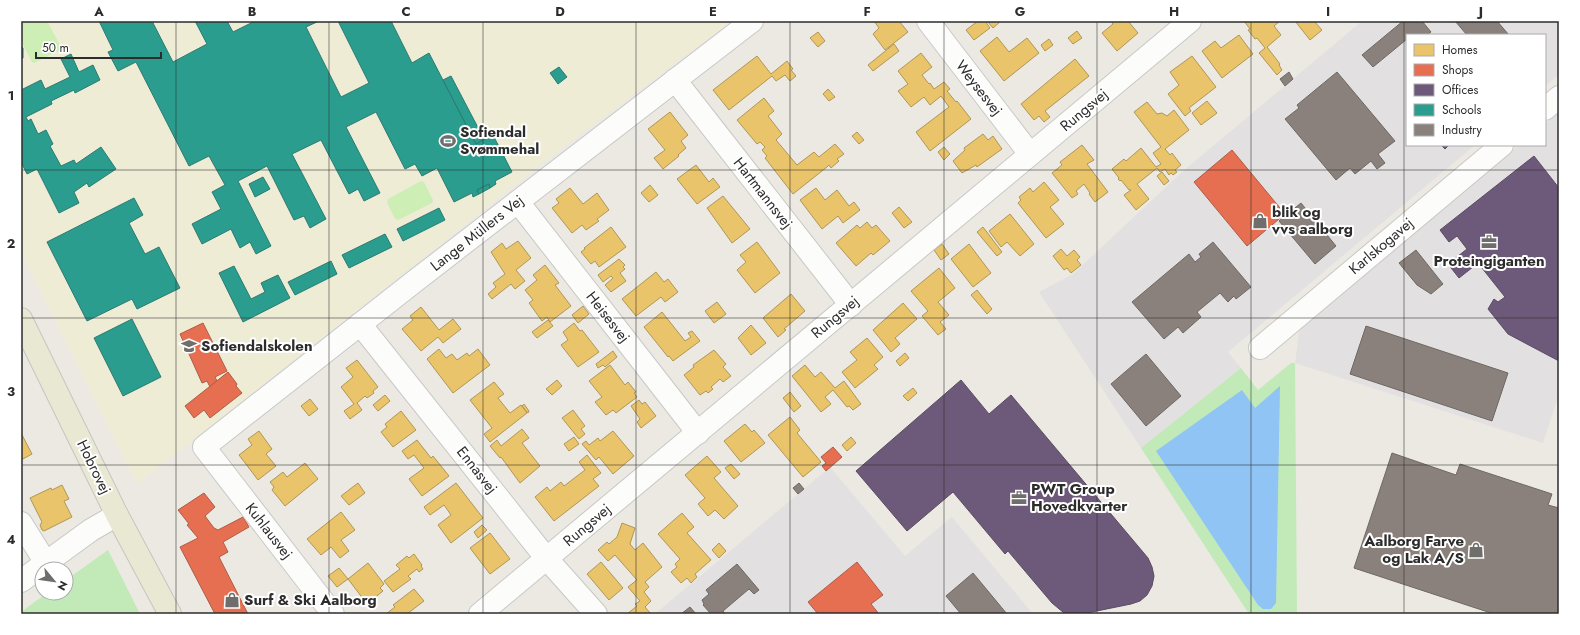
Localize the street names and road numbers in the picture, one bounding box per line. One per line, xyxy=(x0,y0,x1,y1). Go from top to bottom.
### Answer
street label: Weysesvej xyxy=(950,55,1008,121)
street label: Rungsvej xyxy=(1055,83,1113,137)
street label: Hartmannsvej xyxy=(728,153,798,233)
street label: Lange Müllers Vej xyxy=(426,190,528,276)
street label: Karlskogavej xyxy=(1344,212,1418,280)
street label: Heisesvej xyxy=(581,287,635,347)
street label: Rungsvej xyxy=(806,290,864,344)
street label: Hobrovej xyxy=(71,436,117,498)
street label: Ennasvej xyxy=(451,442,503,498)
street label: Kuhlausvej xyxy=(240,498,298,564)
street label: Rungsvej xyxy=(558,498,616,552)

